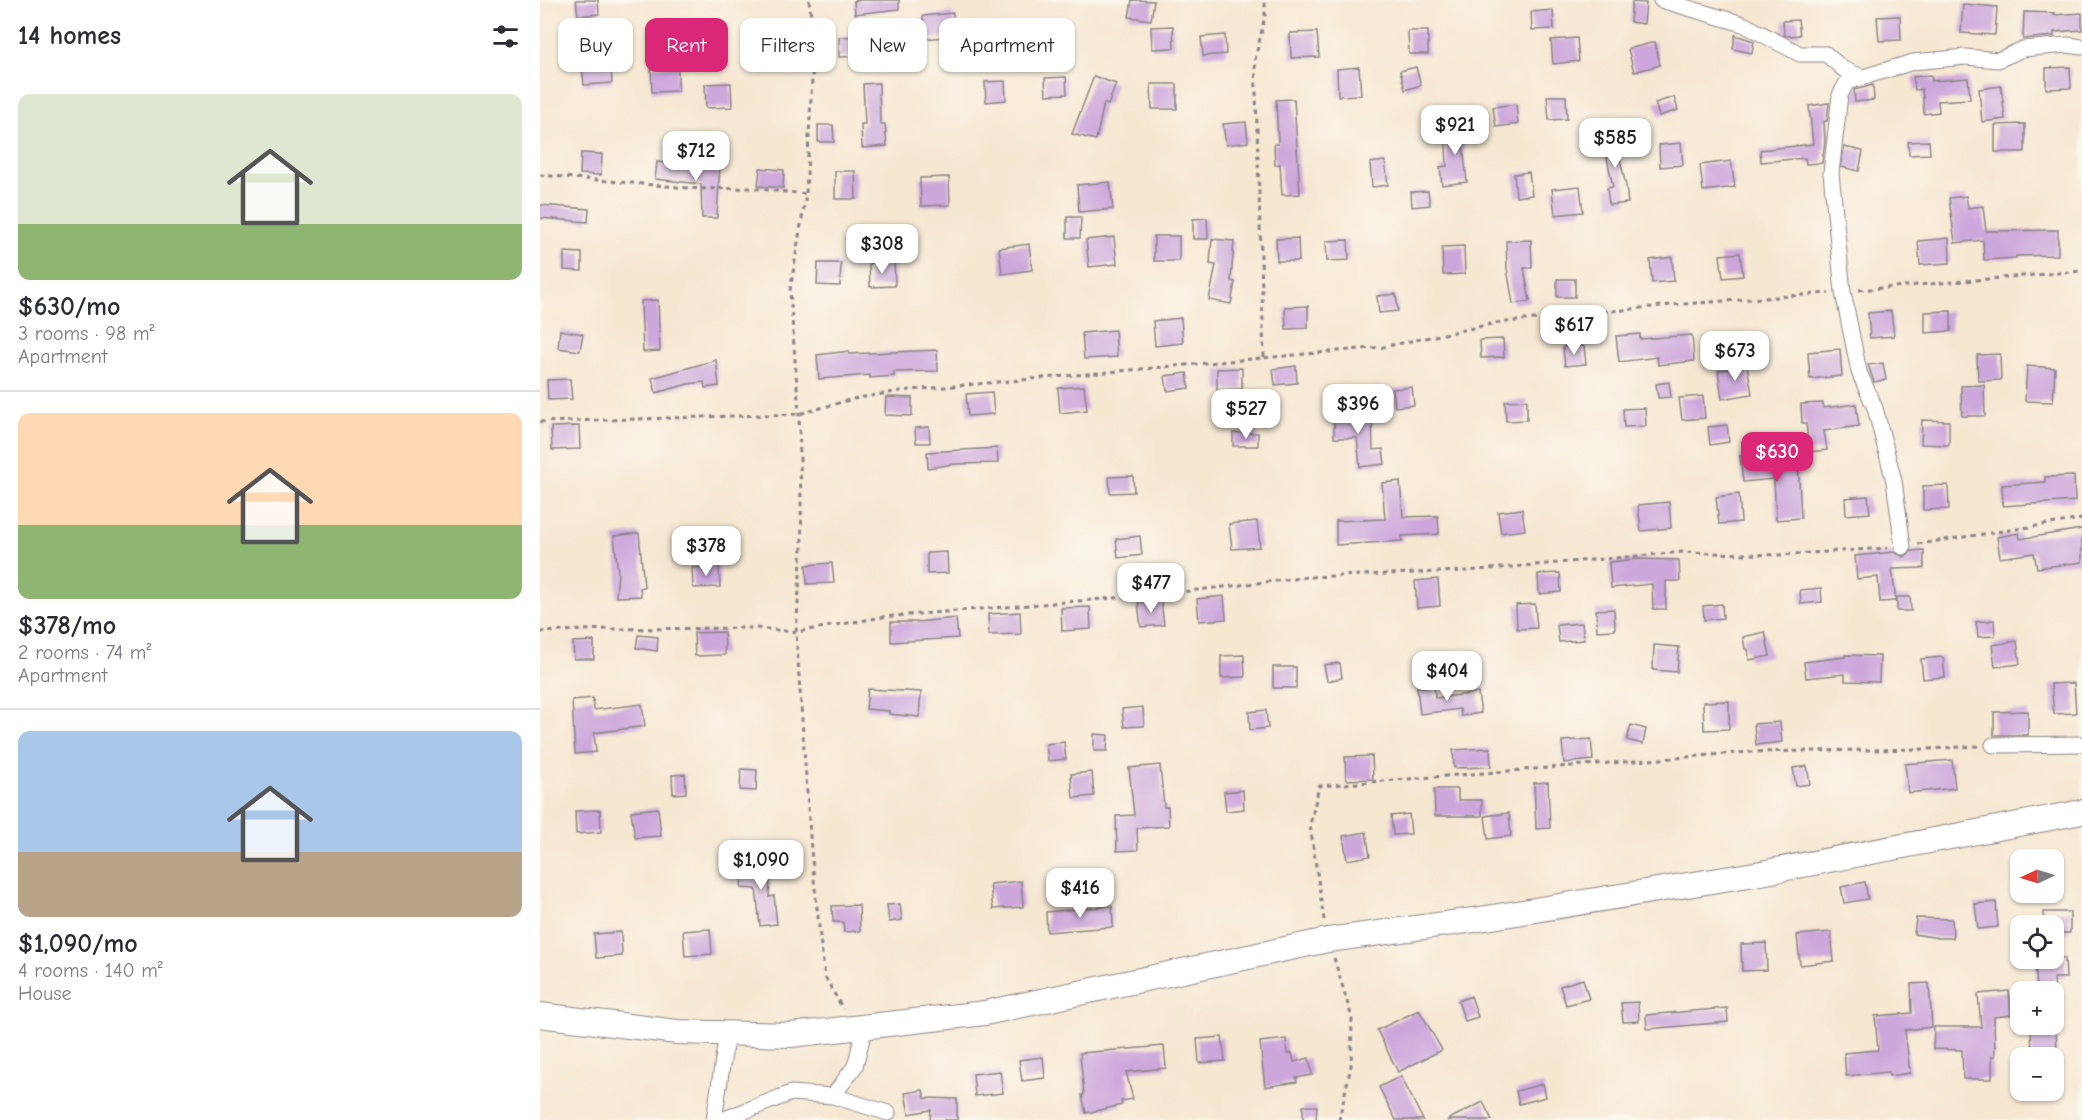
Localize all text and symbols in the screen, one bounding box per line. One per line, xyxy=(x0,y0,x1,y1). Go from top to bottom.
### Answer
chip: Buy xyxy=(558,18,633,72)
chip: Rent xyxy=(645,18,728,72)
chip: Filters xyxy=(740,18,836,72)
chip: New xyxy=(848,18,927,72)
chip: Apartment xyxy=(939,18,1075,72)
icon: filters xyxy=(489,20,522,53)
text: 14 homes xyxy=(18,21,121,51)
pin: $921 xyxy=(1419,105,1491,156)
text: $921 xyxy=(1435,113,1475,136)
pin: $585 xyxy=(1579,118,1651,169)
text: $585 xyxy=(1593,126,1637,149)
pin: $712 xyxy=(660,131,732,182)
icon: home xyxy=(216,133,324,241)
text: $712 xyxy=(677,139,715,162)
pin: $308 xyxy=(846,224,918,275)
text: $308 xyxy=(860,232,904,255)
text: $630/mo xyxy=(18,292,120,322)
pin: $617 xyxy=(1538,305,1610,356)
text: $617 xyxy=(1554,313,1594,336)
text: 3 rooms · 98 m² xyxy=(18,322,154,345)
pin: $673 xyxy=(1699,331,1771,382)
text: $673 xyxy=(1714,339,1756,362)
text: Apartment xyxy=(18,345,108,368)
pin: $396 xyxy=(1322,384,1394,435)
pin: $527 xyxy=(1210,389,1282,440)
text: $396 xyxy=(1337,392,1379,415)
text: $527 xyxy=(1225,397,1267,420)
pin: $630 xyxy=(1741,432,1813,483)
text: $630 xyxy=(1755,440,1799,463)
icon: home xyxy=(216,452,324,560)
pin: $378 xyxy=(670,526,742,577)
text: $378 xyxy=(686,534,726,557)
pin: $477 xyxy=(1115,563,1187,614)
text: $477 xyxy=(1131,571,1171,594)
text: $378/mo xyxy=(18,611,116,641)
text: 2 rooms · 74 m² xyxy=(18,641,151,664)
pin: $404 xyxy=(1411,651,1483,702)
text: $404 xyxy=(1426,659,1468,682)
text: Apartment xyxy=(18,664,108,687)
icon: home xyxy=(216,770,324,878)
pin: $1,090 xyxy=(712,840,810,891)
text: $1,090 xyxy=(732,848,790,871)
north arrow xyxy=(2010,849,2064,903)
map controls xyxy=(2010,849,2064,1101)
pin: $416 xyxy=(1044,868,1116,919)
text: $416 xyxy=(1060,876,1100,899)
button: locate xyxy=(2010,915,2064,969)
text: $1,090/mo xyxy=(18,929,138,959)
text: 4 rooms · 140 m² xyxy=(18,959,163,982)
button: + xyxy=(2010,981,2064,1035)
text: House xyxy=(18,982,72,1005)
button: − xyxy=(2010,1047,2064,1101)

